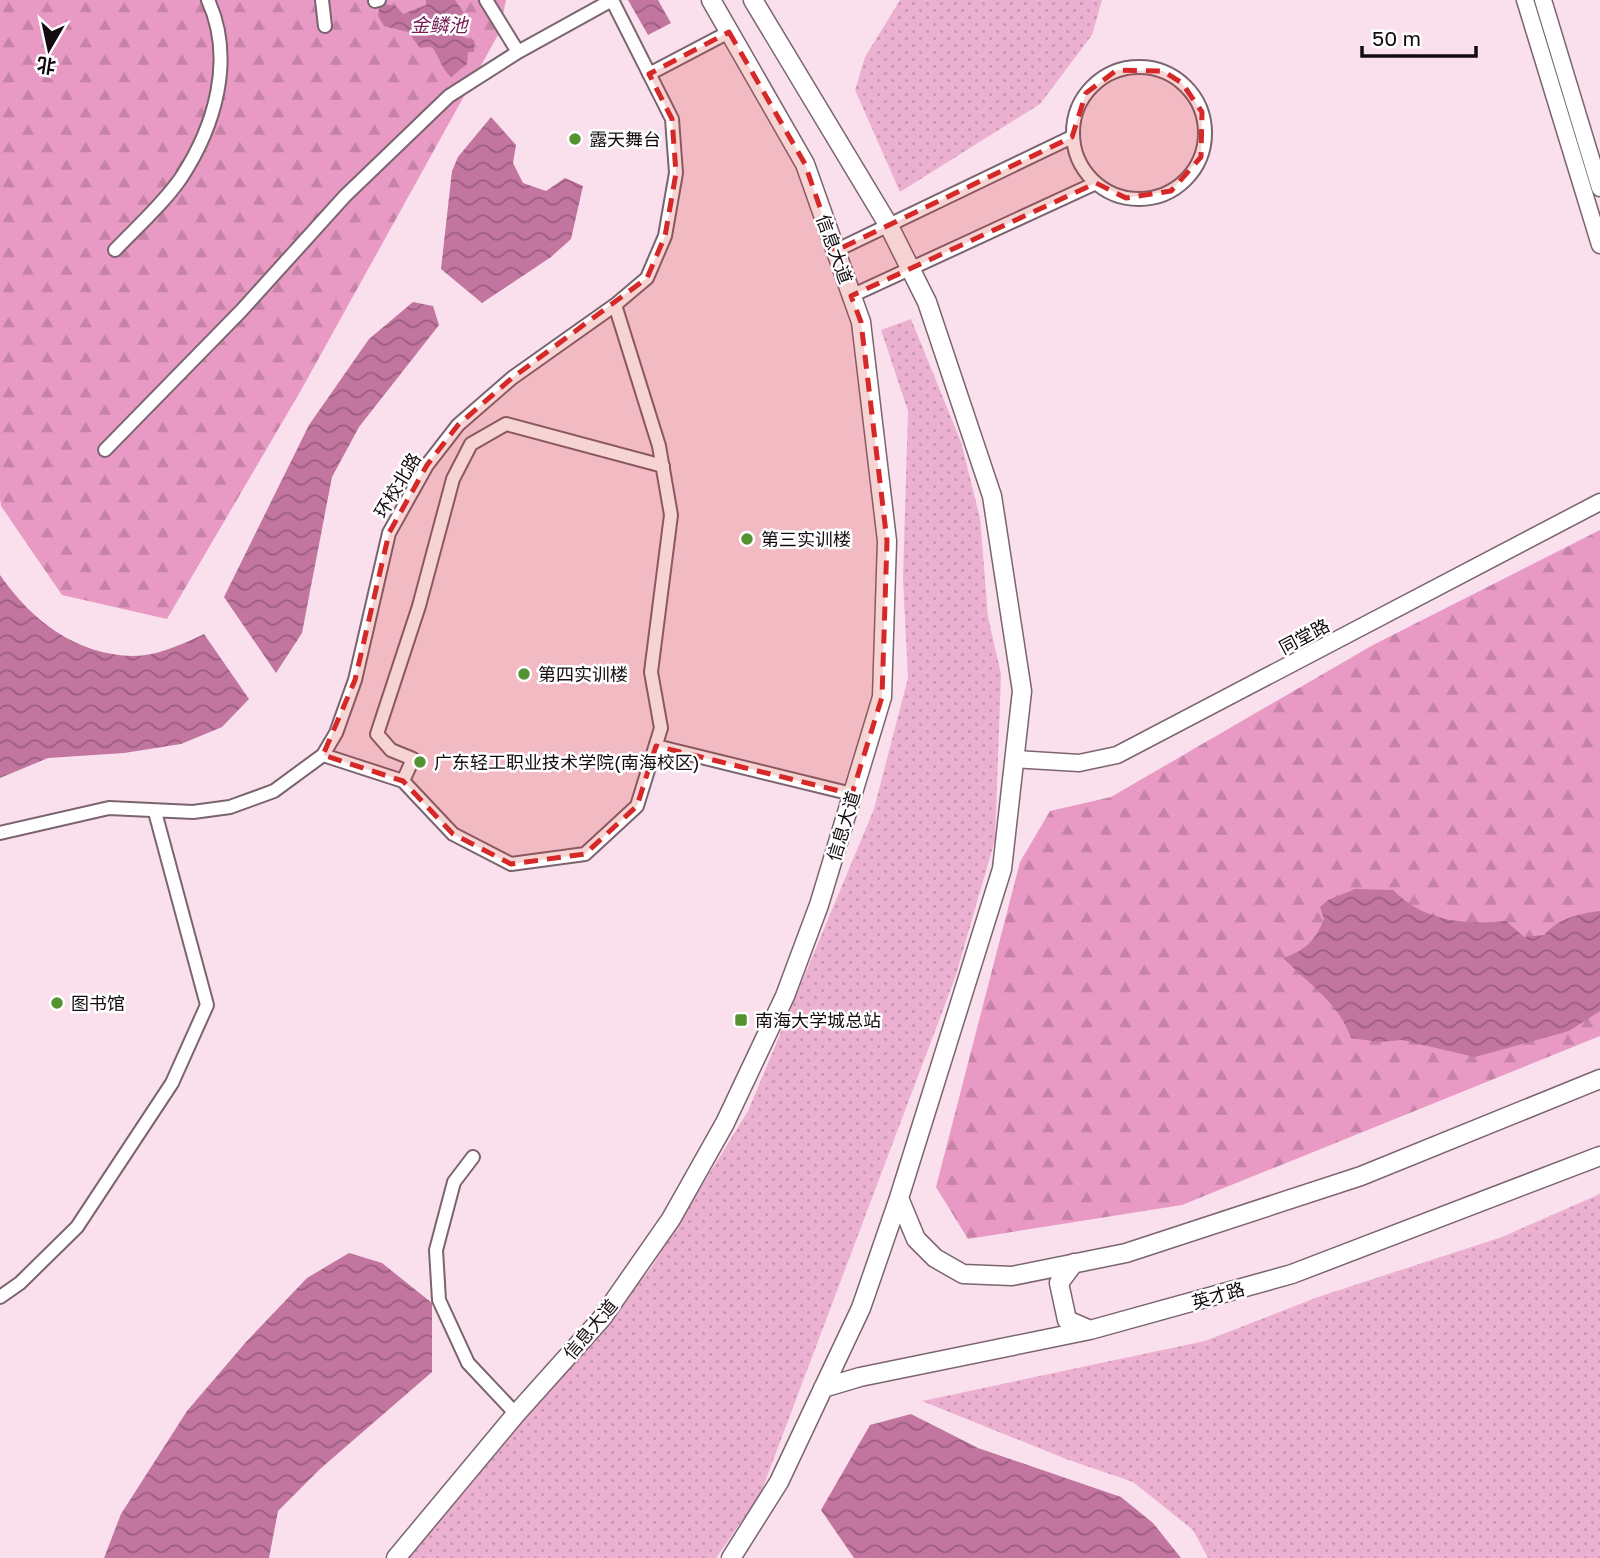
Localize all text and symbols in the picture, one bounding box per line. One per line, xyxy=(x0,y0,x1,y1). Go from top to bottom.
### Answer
water label: 金鳞池 xyxy=(410,13,469,36)
north arrow xyxy=(14,14,84,84)
scale bar xyxy=(1362,14,1476,58)
text: 50 m xyxy=(1372,25,1421,51)
text: 北 xyxy=(35,53,57,79)
place label: 露天舞台 xyxy=(589,128,661,150)
marker: 露天舞台 xyxy=(567,131,583,147)
street label: 信息大道 xyxy=(812,211,858,287)
street label: 环校北路 xyxy=(369,448,425,522)
place label: 第三实训楼 xyxy=(761,528,851,550)
marker: 第三实训楼 xyxy=(739,531,755,547)
street label: 同堂路 xyxy=(1275,614,1333,658)
place label: 第四实训楼 xyxy=(538,663,628,685)
marker: 第四实训楼 xyxy=(516,666,532,682)
place label: 广东轻工职业技术学院(南海校区) xyxy=(434,751,700,773)
marker: 广东轻工职业技术学院(南海校区) xyxy=(412,754,428,770)
street label: 信息大道 xyxy=(822,788,864,864)
place label: 图书馆 xyxy=(71,992,125,1014)
marker: 图书馆 xyxy=(49,995,65,1011)
place label: 南海大学城总站 xyxy=(755,1009,881,1031)
marker: 南海大学城总站 xyxy=(733,1012,749,1028)
street label: 英才路 xyxy=(1189,1277,1247,1313)
street label: 信息大道 xyxy=(558,1294,622,1364)

